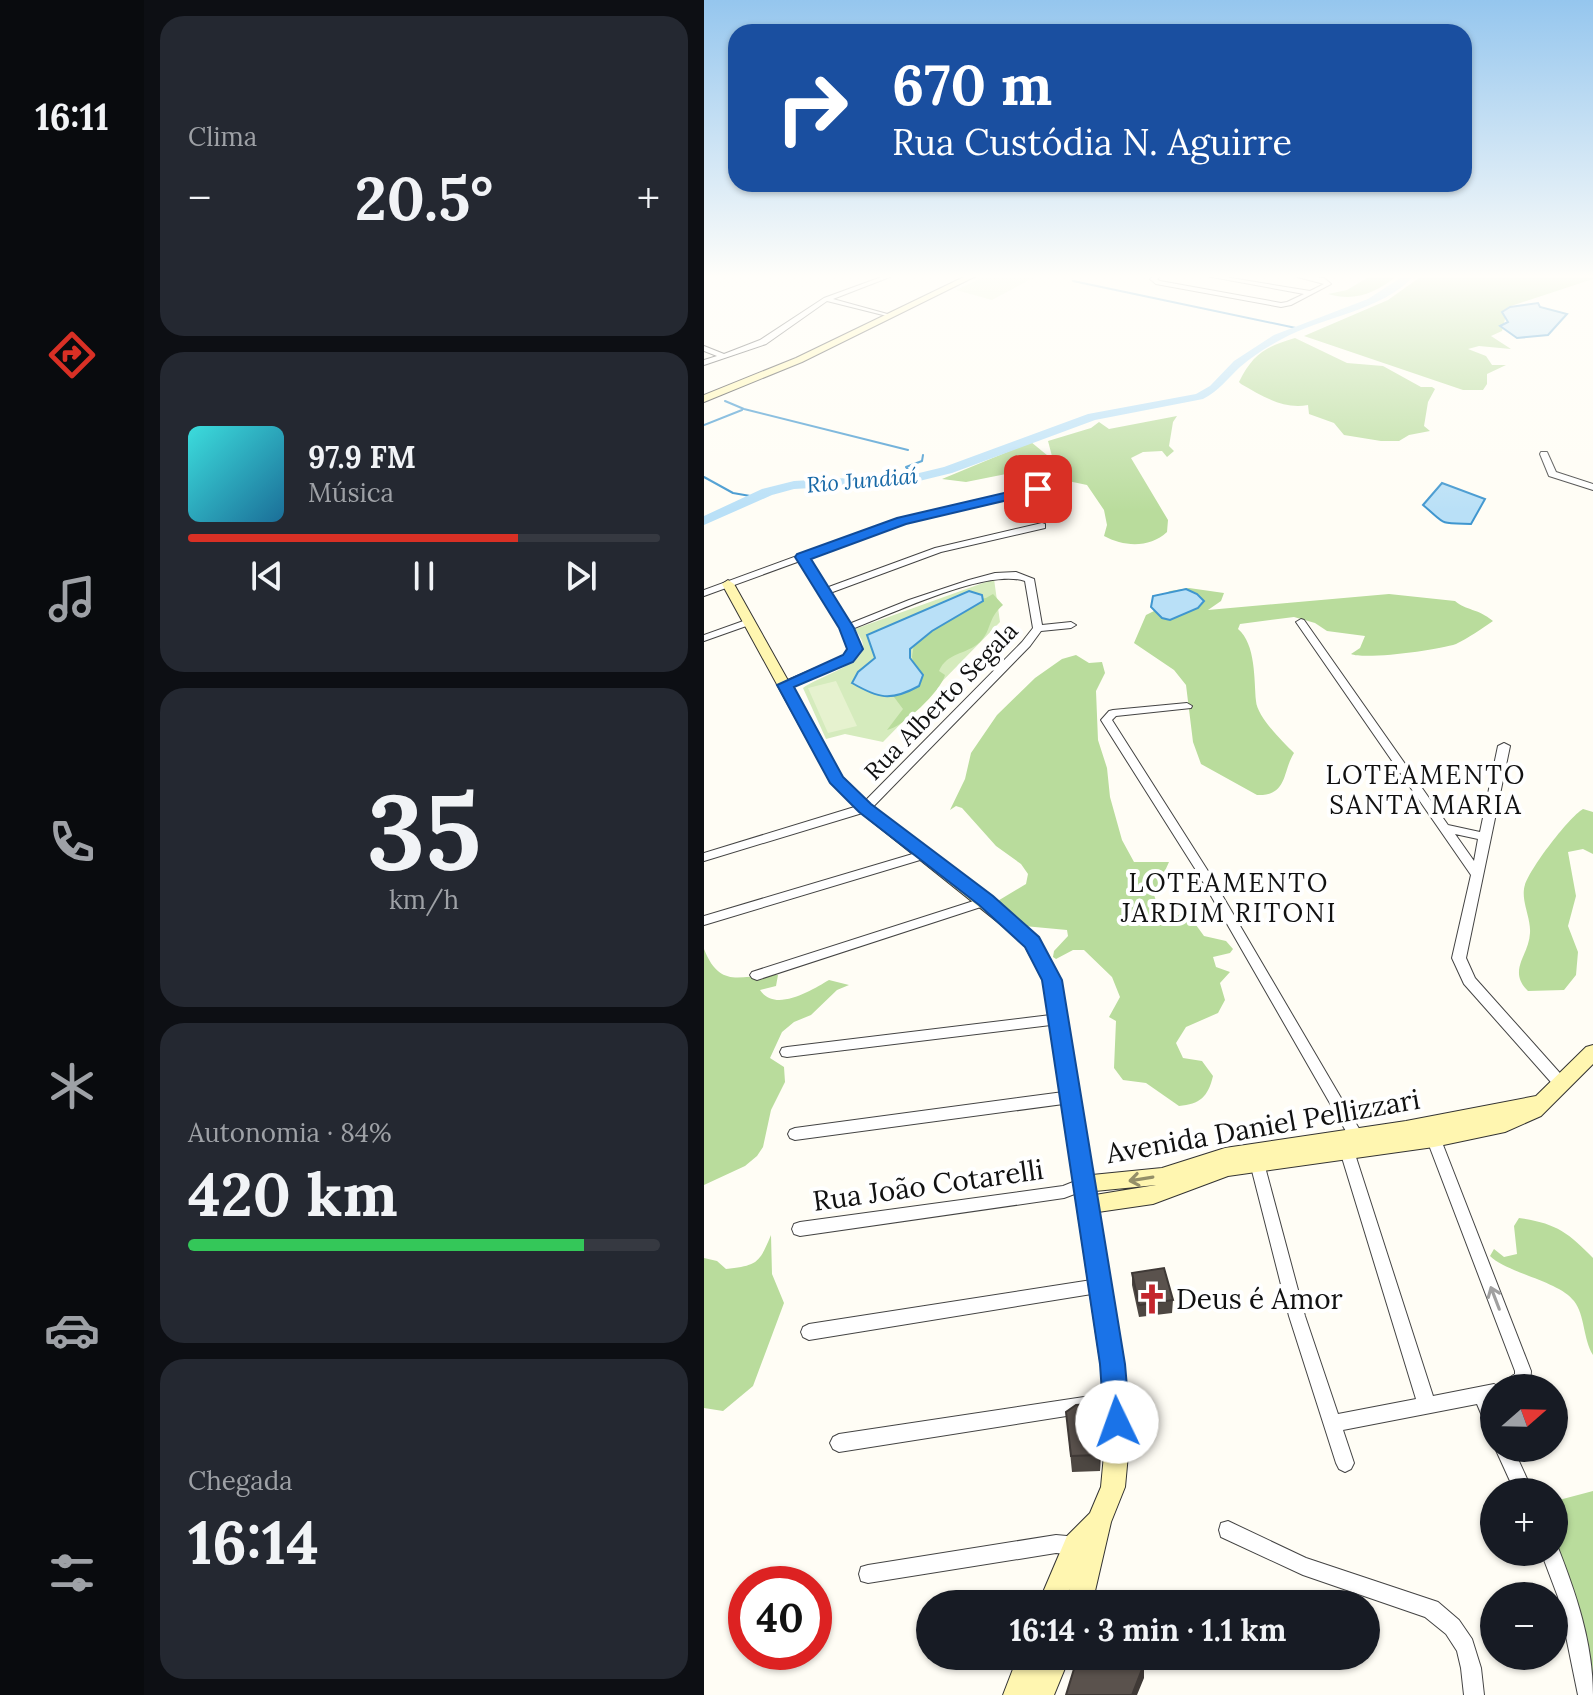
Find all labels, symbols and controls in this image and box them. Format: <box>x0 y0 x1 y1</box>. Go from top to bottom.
text: 670 m <box>892 49 1052 120</box>
icon: right <box>760 56 864 160</box>
text: 16:11 <box>35 94 109 140</box>
text: Rua Custódia N. Aguirre <box>892 119 1292 165</box>
text: Clima <box>188 120 257 153</box>
text: 20.5° <box>355 160 493 236</box>
text: − <box>188 170 211 226</box>
text: + <box>637 170 660 226</box>
icon: directions <box>44 327 100 383</box>
text: 97.9 FM <box>308 438 416 476</box>
pin <box>1004 455 1072 523</box>
water label: Rio Jundiaí <box>805 461 919 499</box>
icon: arrive <box>1016 467 1060 511</box>
text: Música <box>308 476 394 509</box>
icon: previous <box>245 554 289 598</box>
icon: pause <box>402 554 446 598</box>
icon: next <box>559 554 603 598</box>
icon: music <box>44 571 100 627</box>
street label: Rua Alberto Segala <box>858 615 1024 787</box>
district label: LOTEAMENTO SANTA MARIA <box>1325 758 1527 821</box>
text: 35 <box>367 764 481 897</box>
icon: phone <box>44 814 100 870</box>
district label: LOTEAMENTO JARDIM RITONI <box>1120 866 1337 929</box>
text: km/h <box>389 883 459 916</box>
icon: climate <box>44 1058 100 1114</box>
street label: Avenida Daniel Pellizzari <box>1102 1081 1423 1171</box>
text: Autonomia · 84% <box>188 1116 392 1149</box>
street label: Rua João Cotarelli <box>810 1151 1046 1219</box>
text: 420 km <box>188 1156 398 1232</box>
one-way arrow <box>1128 1172 1154 1187</box>
place label: Deus é Amor <box>1176 1281 1343 1317</box>
church icon: Deus é Amor <box>1135 1282 1169 1316</box>
one-way arrow <box>1487 1286 1501 1311</box>
icon: car <box>44 1302 100 1358</box>
north arrow <box>1480 1374 1568 1462</box>
map controls <box>1480 1374 1568 1670</box>
position arrow <box>1075 1380 1159 1464</box>
text: Chegada <box>188 1464 293 1497</box>
button: + <box>1480 1478 1568 1566</box>
text: 16:14 <box>188 1504 319 1580</box>
icon: filters <box>44 1545 100 1601</box>
speed limit sign: 40 <box>728 1566 832 1670</box>
button: − <box>1480 1582 1568 1670</box>
text: 16:14 · 3 min · 1.1 km <box>1010 1611 1286 1649</box>

